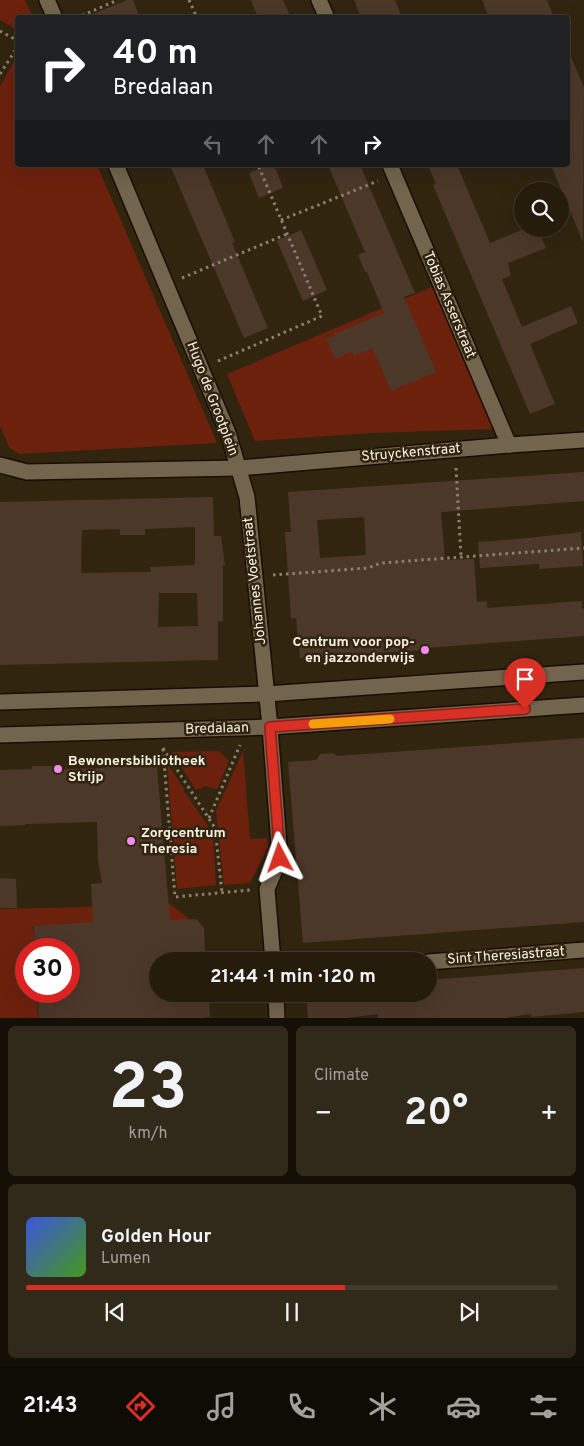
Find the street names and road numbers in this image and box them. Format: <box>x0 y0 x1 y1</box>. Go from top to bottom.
street label: Tobias Asserstraat <box>419 249 479 361</box>
street label: Hugo de Grootplein <box>182 340 242 458</box>
street label: Struyckenstraat <box>361 440 461 466</box>
street label: Johannes Voetstraat <box>240 516 270 646</box>
street label: Bredalaan <box>185 719 249 739</box>
street label: Sint Theresiastraat <box>447 943 565 969</box>

